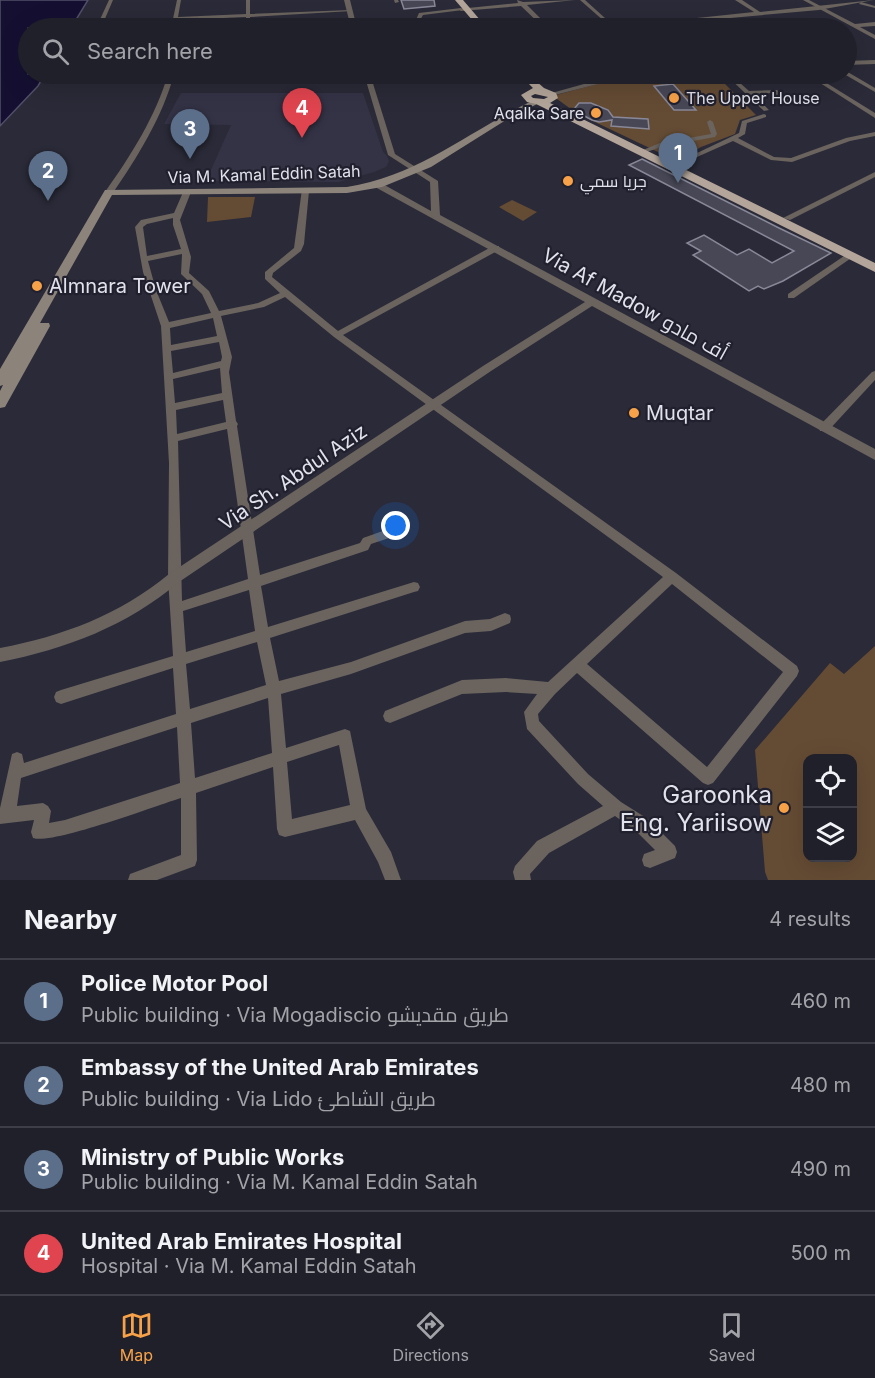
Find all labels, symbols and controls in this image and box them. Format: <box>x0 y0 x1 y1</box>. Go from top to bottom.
search box <box>18 18 857 84</box>
icon: search <box>39 35 72 68</box>
text: Search here <box>87 38 213 64</box>
pin: 4 <box>282 88 322 138</box>
place label: The Upper House <box>686 88 820 108</box>
marker: The Upper House <box>667 91 681 105</box>
place label: Aqalka Sare <box>494 103 584 123</box>
marker: Aqalka Sare <box>589 106 603 120</box>
pin: 3 <box>170 110 210 159</box>
pin: 1 <box>658 134 698 183</box>
pin: 2 <box>28 152 68 201</box>
street label: Via M. Kamal Eddin Satah <box>167 161 361 187</box>
place label: جريا سمي <box>580 171 647 195</box>
marker: جريا سمي <box>561 174 575 188</box>
street label: Via Af Madow أف مادو <box>538 243 732 365</box>
place label: Almnara Tower <box>49 274 191 298</box>
marker: Almnara Tower <box>30 279 44 293</box>
place label: Muqtar <box>646 401 714 425</box>
marker: Muqtar <box>627 406 641 420</box>
street label: Via Sh. Abdul Aziz <box>215 419 371 535</box>
your location <box>381 511 410 540</box>
map controls <box>803 754 857 862</box>
button: locate <box>803 754 857 808</box>
place label: Garoonka Eng. Yariisow <box>620 780 772 837</box>
marker: Garoonka Eng. Yariisow <box>777 801 791 815</box>
button: layers <box>803 808 857 862</box>
text: Nearby <box>24 904 117 935</box>
text: 4 results <box>769 907 851 931</box>
text: Police Motor Pool <box>81 970 268 996</box>
text: 1 <box>39 989 48 1013</box>
text: 460 m <box>790 989 851 1013</box>
text: Public building · Via Mogadiscio طريق مقديشو <box>81 1003 509 1027</box>
text: Embassy of the United Arab Emirates <box>81 1054 479 1080</box>
text: 2 <box>37 1073 50 1097</box>
text: 480 m <box>790 1073 851 1097</box>
text: Public building · Via Lido طريق الشاطئ <box>81 1087 436 1111</box>
text: Ministry of Public Works <box>81 1144 344 1170</box>
text: 3 <box>37 1157 50 1181</box>
text: 490 m <box>790 1157 851 1181</box>
text: Public building · Via M. Kamal Eddin Satah <box>81 1170 478 1194</box>
text: United Arab Emirates Hospital <box>81 1228 402 1254</box>
text: 4 <box>37 1241 50 1265</box>
text: 500 m <box>790 1241 851 1265</box>
text: Hospital · Via M. Kamal Eddin Satah <box>81 1254 417 1278</box>
tab: Map <box>120 1309 153 1365</box>
tab: Directions <box>393 1309 469 1365</box>
tab: Saved <box>708 1309 755 1365</box>

